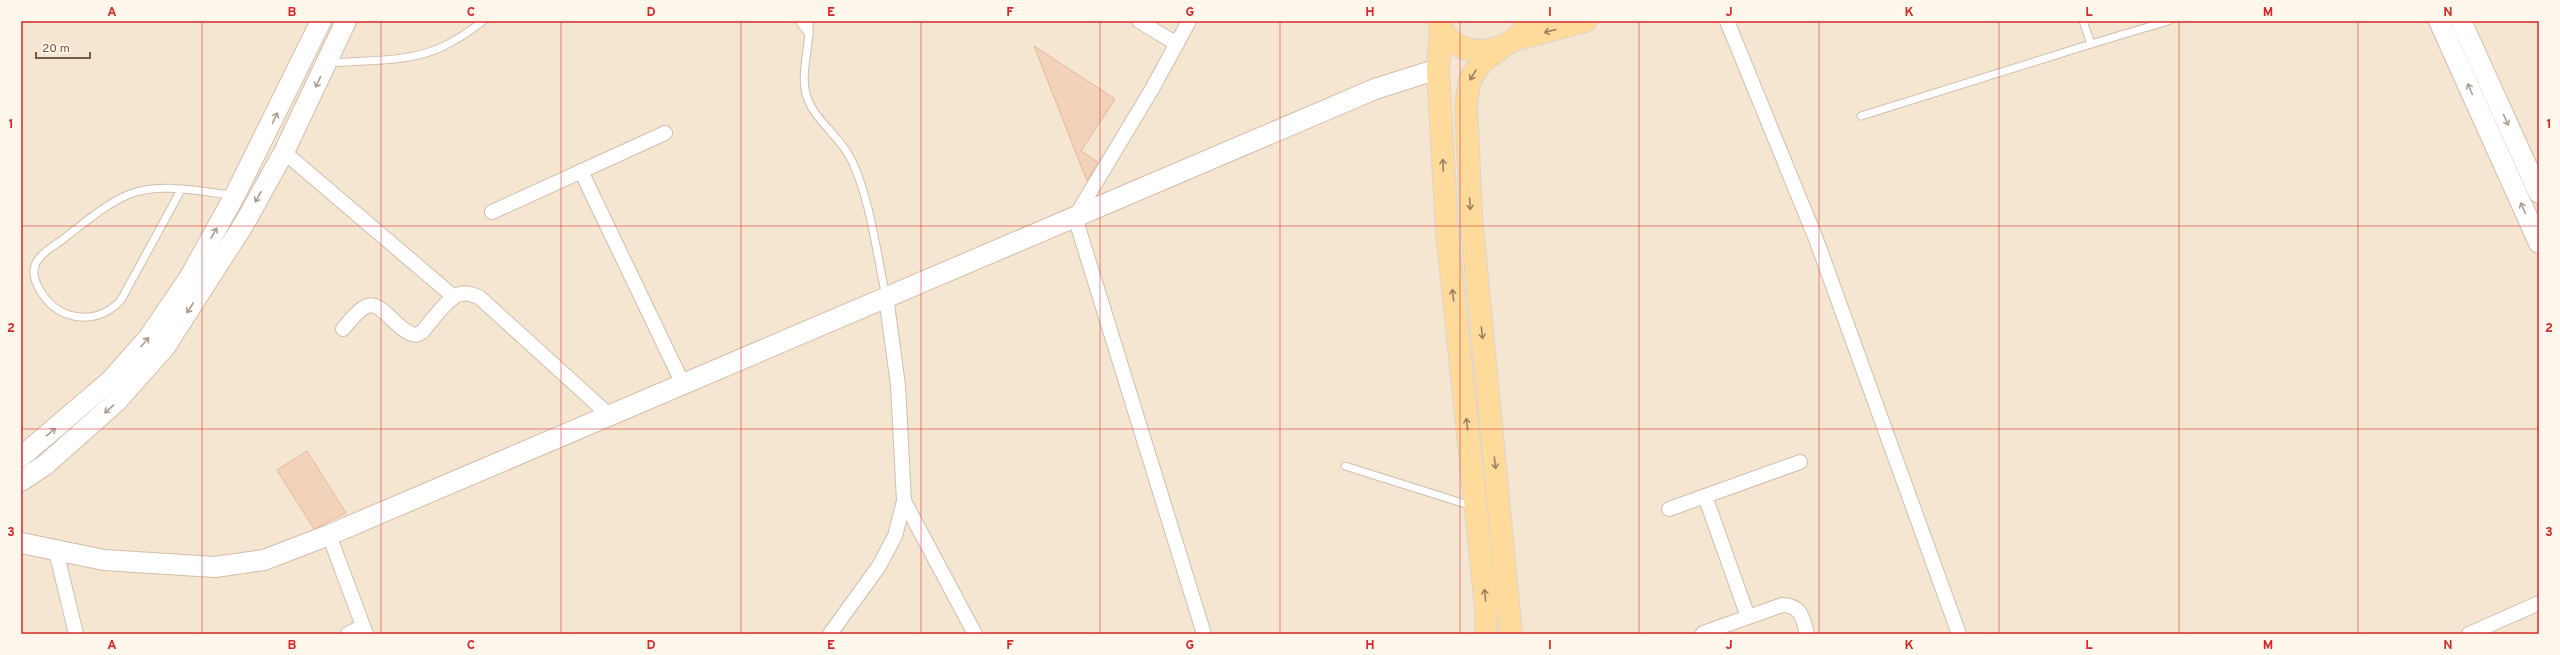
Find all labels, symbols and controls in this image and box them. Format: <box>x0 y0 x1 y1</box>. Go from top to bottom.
text: A <box>107 5 117 21</box>
text: B <box>288 5 297 21</box>
text: C <box>467 5 475 21</box>
text: D <box>646 5 656 21</box>
text: E <box>827 5 835 21</box>
text: F <box>1006 5 1014 21</box>
text: G <box>1186 5 1195 21</box>
text: H <box>1365 5 1375 21</box>
text: I <box>1548 5 1552 21</box>
text: J <box>1725 5 1733 21</box>
text: K <box>1904 5 1914 21</box>
text: L <box>2085 5 2093 21</box>
text: M <box>2263 5 2273 21</box>
text: N <box>2443 5 2453 21</box>
one-way arrow <box>1543 28 1556 35</box>
scale bar <box>36 34 90 60</box>
text: 20 m <box>42 41 70 57</box>
one-way arrow <box>1469 70 1478 81</box>
one-way arrow <box>314 76 321 88</box>
one-way arrow <box>2466 84 2473 96</box>
one-way arrow <box>272 112 279 124</box>
one-way arrow <box>2503 114 2510 126</box>
text: 1 <box>8 117 14 133</box>
text: 1 <box>2546 117 2552 133</box>
one-way arrow <box>1440 159 1447 172</box>
one-way arrow <box>254 191 262 203</box>
one-way arrow <box>1467 197 1474 210</box>
one-way arrow <box>2519 202 2526 214</box>
one-way arrow <box>211 227 219 239</box>
one-way arrow <box>1450 289 1457 302</box>
one-way arrow <box>186 302 194 313</box>
text: 2 <box>7 321 15 337</box>
text: 2 <box>2545 321 2553 337</box>
one-way arrow <box>1479 326 1486 339</box>
one-way arrow <box>140 337 149 348</box>
one-way arrow <box>104 404 114 413</box>
one-way arrow <box>1463 418 1471 431</box>
one-way arrow <box>46 428 57 437</box>
one-way arrow <box>1492 456 1499 469</box>
text: 3 <box>7 525 15 541</box>
text: 3 <box>2545 525 2553 541</box>
one-way arrow <box>1481 589 1488 602</box>
text: A <box>107 638 117 654</box>
text: B <box>288 638 297 654</box>
text: C <box>467 638 475 654</box>
text: D <box>646 638 656 654</box>
text: E <box>827 638 835 654</box>
text: F <box>1006 638 1014 654</box>
text: G <box>1186 638 1195 654</box>
text: H <box>1365 638 1375 654</box>
text: I <box>1548 638 1552 654</box>
text: J <box>1725 638 1733 654</box>
text: K <box>1904 638 1914 654</box>
text: L <box>2085 638 2093 654</box>
text: M <box>2263 638 2273 654</box>
text: N <box>2443 638 2453 654</box>

